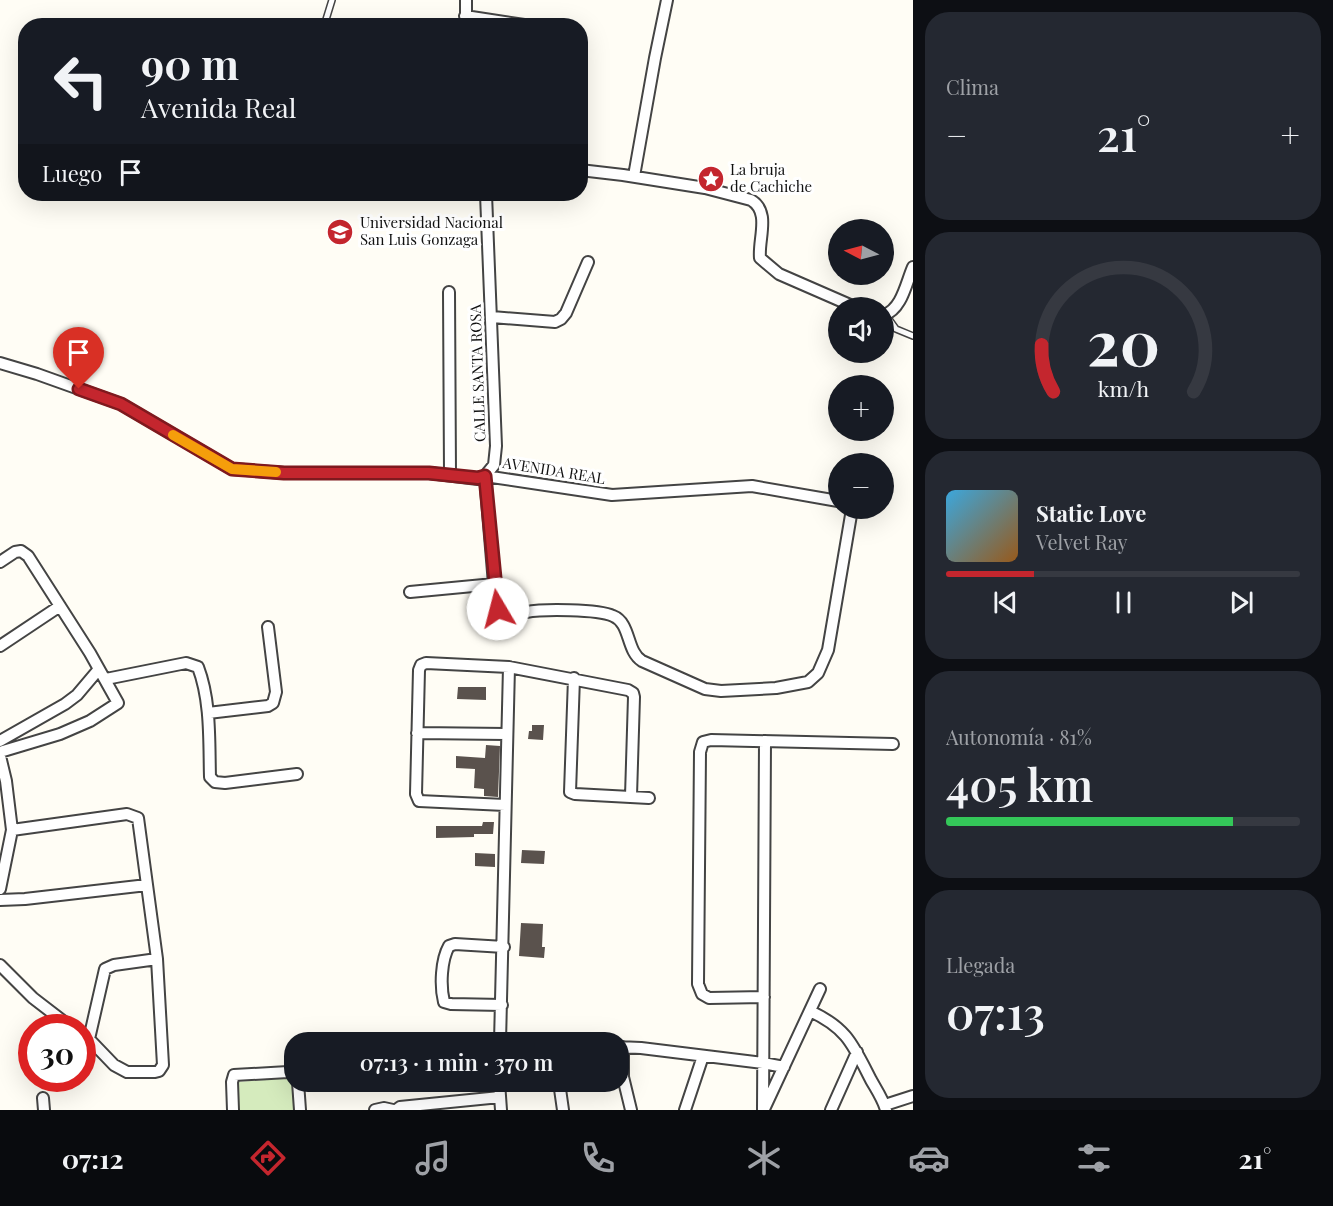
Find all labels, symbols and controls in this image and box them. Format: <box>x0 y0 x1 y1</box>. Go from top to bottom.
text: 90 m <box>141 35 239 91</box>
icon: left <box>42 42 120 120</box>
text: Clima <box>946 73 999 100</box>
text: Avenida Real <box>141 89 297 125</box>
text: 21° <box>1097 103 1151 163</box>
text: − <box>946 112 967 156</box>
text: + <box>1281 112 1300 156</box>
icon: arrive <box>114 156 147 189</box>
text: Luego <box>42 158 102 188</box>
place label: La bruja de Cachiche <box>730 159 812 196</box>
place icon: La bruja de Cachiche <box>696 164 726 194</box>
place label: Universidad Nacional San Luis Gonzaga <box>360 212 503 249</box>
school or university icon: Universidad Nacional San Luis Gonzaga <box>325 217 355 247</box>
north arrow <box>828 219 894 285</box>
map controls <box>828 219 894 519</box>
button: sound <box>828 297 894 363</box>
text: 20 <box>1087 299 1159 383</box>
street label: CALLE SANTA ROSA <box>465 303 489 442</box>
pin <box>53 327 104 389</box>
icon: arrive <box>62 336 95 369</box>
button: + <box>828 375 894 441</box>
text: km/h <box>1097 375 1149 403</box>
street label: AVENIDA REAL <box>500 452 607 488</box>
button: − <box>828 453 894 519</box>
text: Static Love <box>1036 498 1146 528</box>
text: Velvet Ray <box>1036 528 1128 555</box>
position arrow <box>466 577 530 641</box>
icon: previous <box>989 586 1022 619</box>
icon: pause <box>1107 586 1140 619</box>
icon: next <box>1225 586 1258 619</box>
text: Autonomía · 81% <box>946 723 1092 750</box>
text: 405 km <box>946 753 1093 813</box>
text: Llegada <box>946 951 1015 978</box>
text: 07:13 <box>946 981 1045 1041</box>
speed limit sign: 30 <box>18 1014 96 1092</box>
text: 07:13 · 1 min · 370 m <box>360 1047 553 1077</box>
icon: directions <box>247 1137 289 1179</box>
icon: music <box>412 1137 454 1179</box>
icon: phone <box>577 1137 619 1179</box>
icon: climate <box>743 1137 785 1179</box>
icon: car <box>908 1137 950 1179</box>
icon: filters <box>1073 1137 1115 1179</box>
text: 07:12 <box>62 1140 124 1176</box>
text: 21° <box>1239 1140 1271 1176</box>

